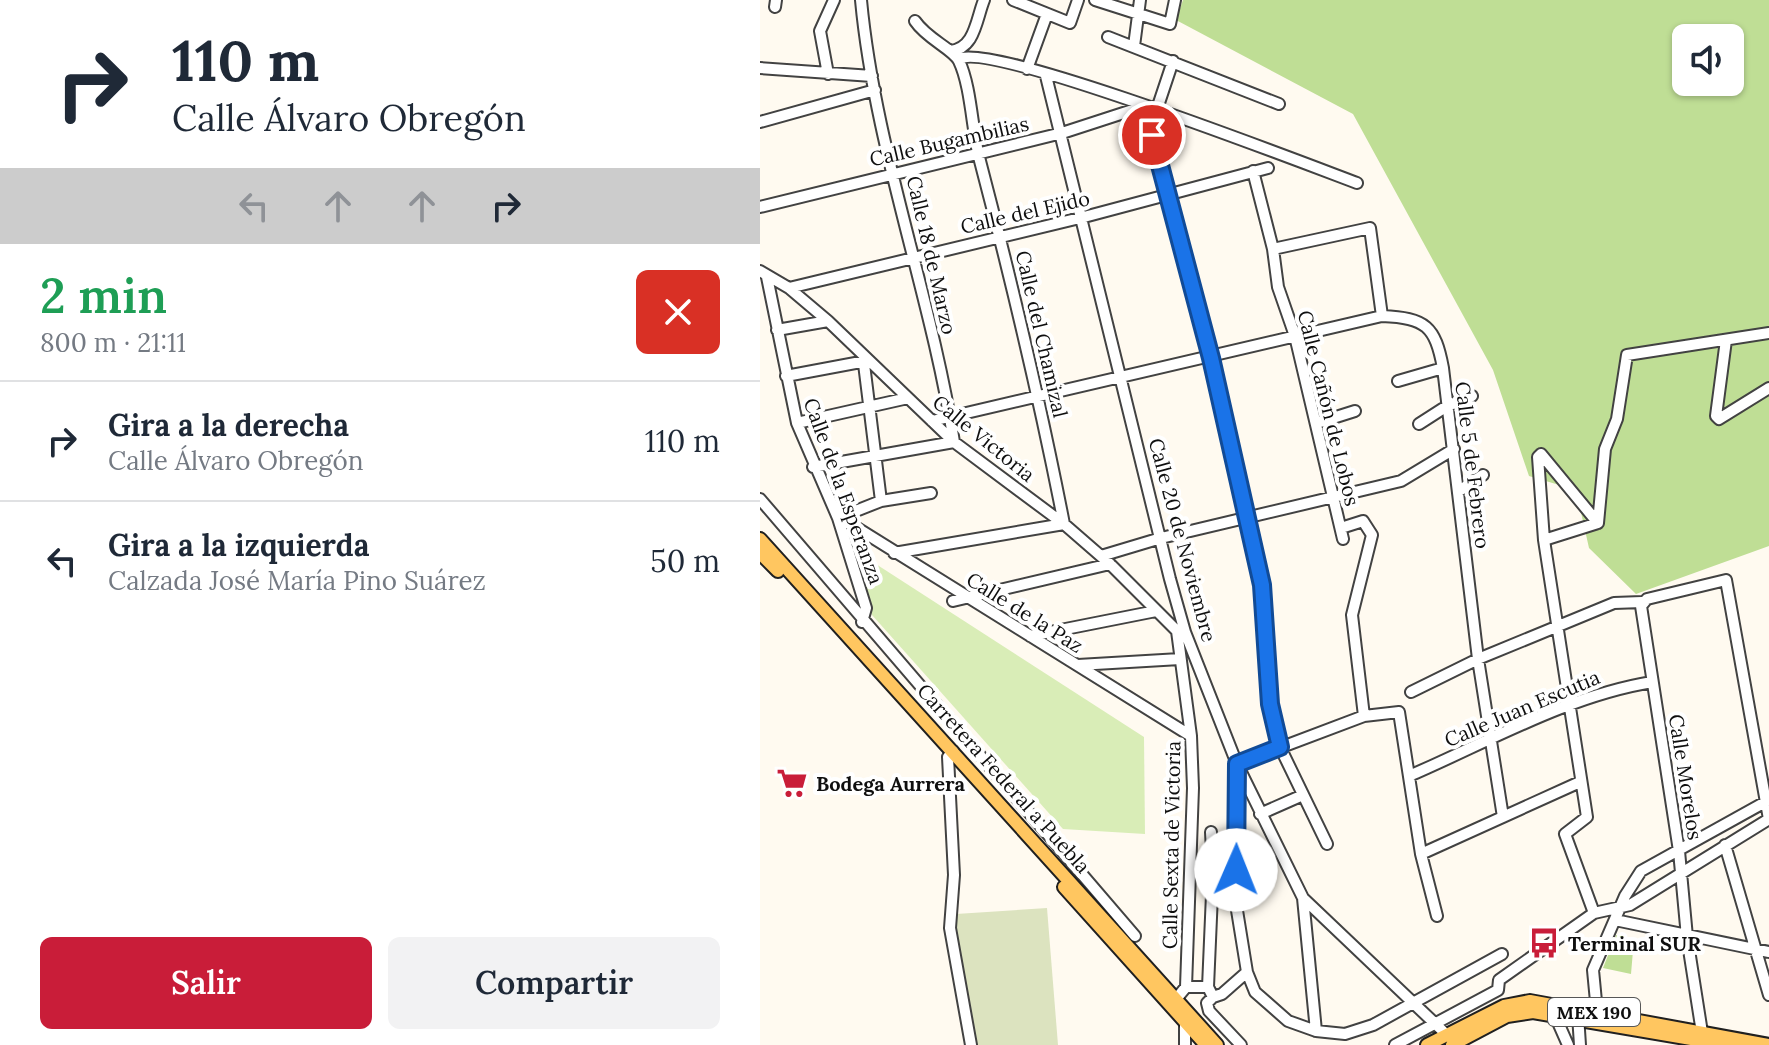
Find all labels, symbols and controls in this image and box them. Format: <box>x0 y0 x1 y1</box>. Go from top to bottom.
map controls <box>1672 24 1744 96</box>
button: sound <box>1672 24 1744 96</box>
text: 110 m <box>172 25 319 96</box>
icon: right <box>40 32 144 136</box>
text: Calle Álvaro Obregón <box>172 95 526 141</box>
pin <box>1118 101 1186 169</box>
street label: Calle Bugambilias <box>867 111 1031 171</box>
icon: arrive <box>1130 113 1174 157</box>
street label: Calle 18 de Marzo <box>902 173 962 337</box>
icon: left <box>232 184 276 228</box>
icon: ahead <box>316 184 360 228</box>
icon: ahead <box>400 184 444 228</box>
icon: right <box>484 184 528 228</box>
street label: Calle del Ejido <box>958 185 1092 239</box>
street label: Calle del Chamizal <box>1011 248 1073 420</box>
text: 2 min <box>40 265 167 326</box>
button: close <box>636 270 720 354</box>
street label: Calle Cañón de Lobos <box>1293 308 1365 508</box>
text: 800 m · 21:11 <box>40 326 186 359</box>
street label: Calle 5 de Febrero <box>1450 380 1496 550</box>
street label: Calle Victoria <box>928 389 1040 487</box>
street label: Calle de la Esperanza <box>799 394 889 588</box>
text: Gira a la derecha <box>108 406 349 444</box>
icon: right <box>40 419 84 463</box>
text: 110 m <box>645 422 720 460</box>
street label: Calle 20 de Noviembre <box>1144 435 1222 645</box>
text: Calle Álvaro Obregón <box>108 444 364 477</box>
text: Gira a la izquierda <box>108 526 369 564</box>
icon: left <box>40 539 84 583</box>
text: 50 m <box>650 542 720 580</box>
text: Calzada José María Pino Suárez <box>108 564 486 597</box>
street label: Calle de la Paz <box>962 566 1088 658</box>
street label: Calle Juan Escutia <box>1441 664 1603 752</box>
street label: Carretera Federal a Puebla <box>912 678 1096 878</box>
street label: Calle Morelos <box>1664 712 1708 842</box>
street label: Calle Sexta de Victoria <box>1157 741 1185 949</box>
supermarket icon: Bodega Aurrera <box>775 766 809 800</box>
place label: Bodega Aurrera <box>816 771 966 796</box>
position arrow <box>1194 828 1278 912</box>
bus stop icon: Terminal SUR <box>1527 926 1561 960</box>
place label: Terminal SUR <box>1568 931 1701 956</box>
button: Salir <box>40 937 372 1029</box>
button: Compartir <box>388 937 720 1029</box>
road number: MEX 190 <box>1548 998 1640 1026</box>

